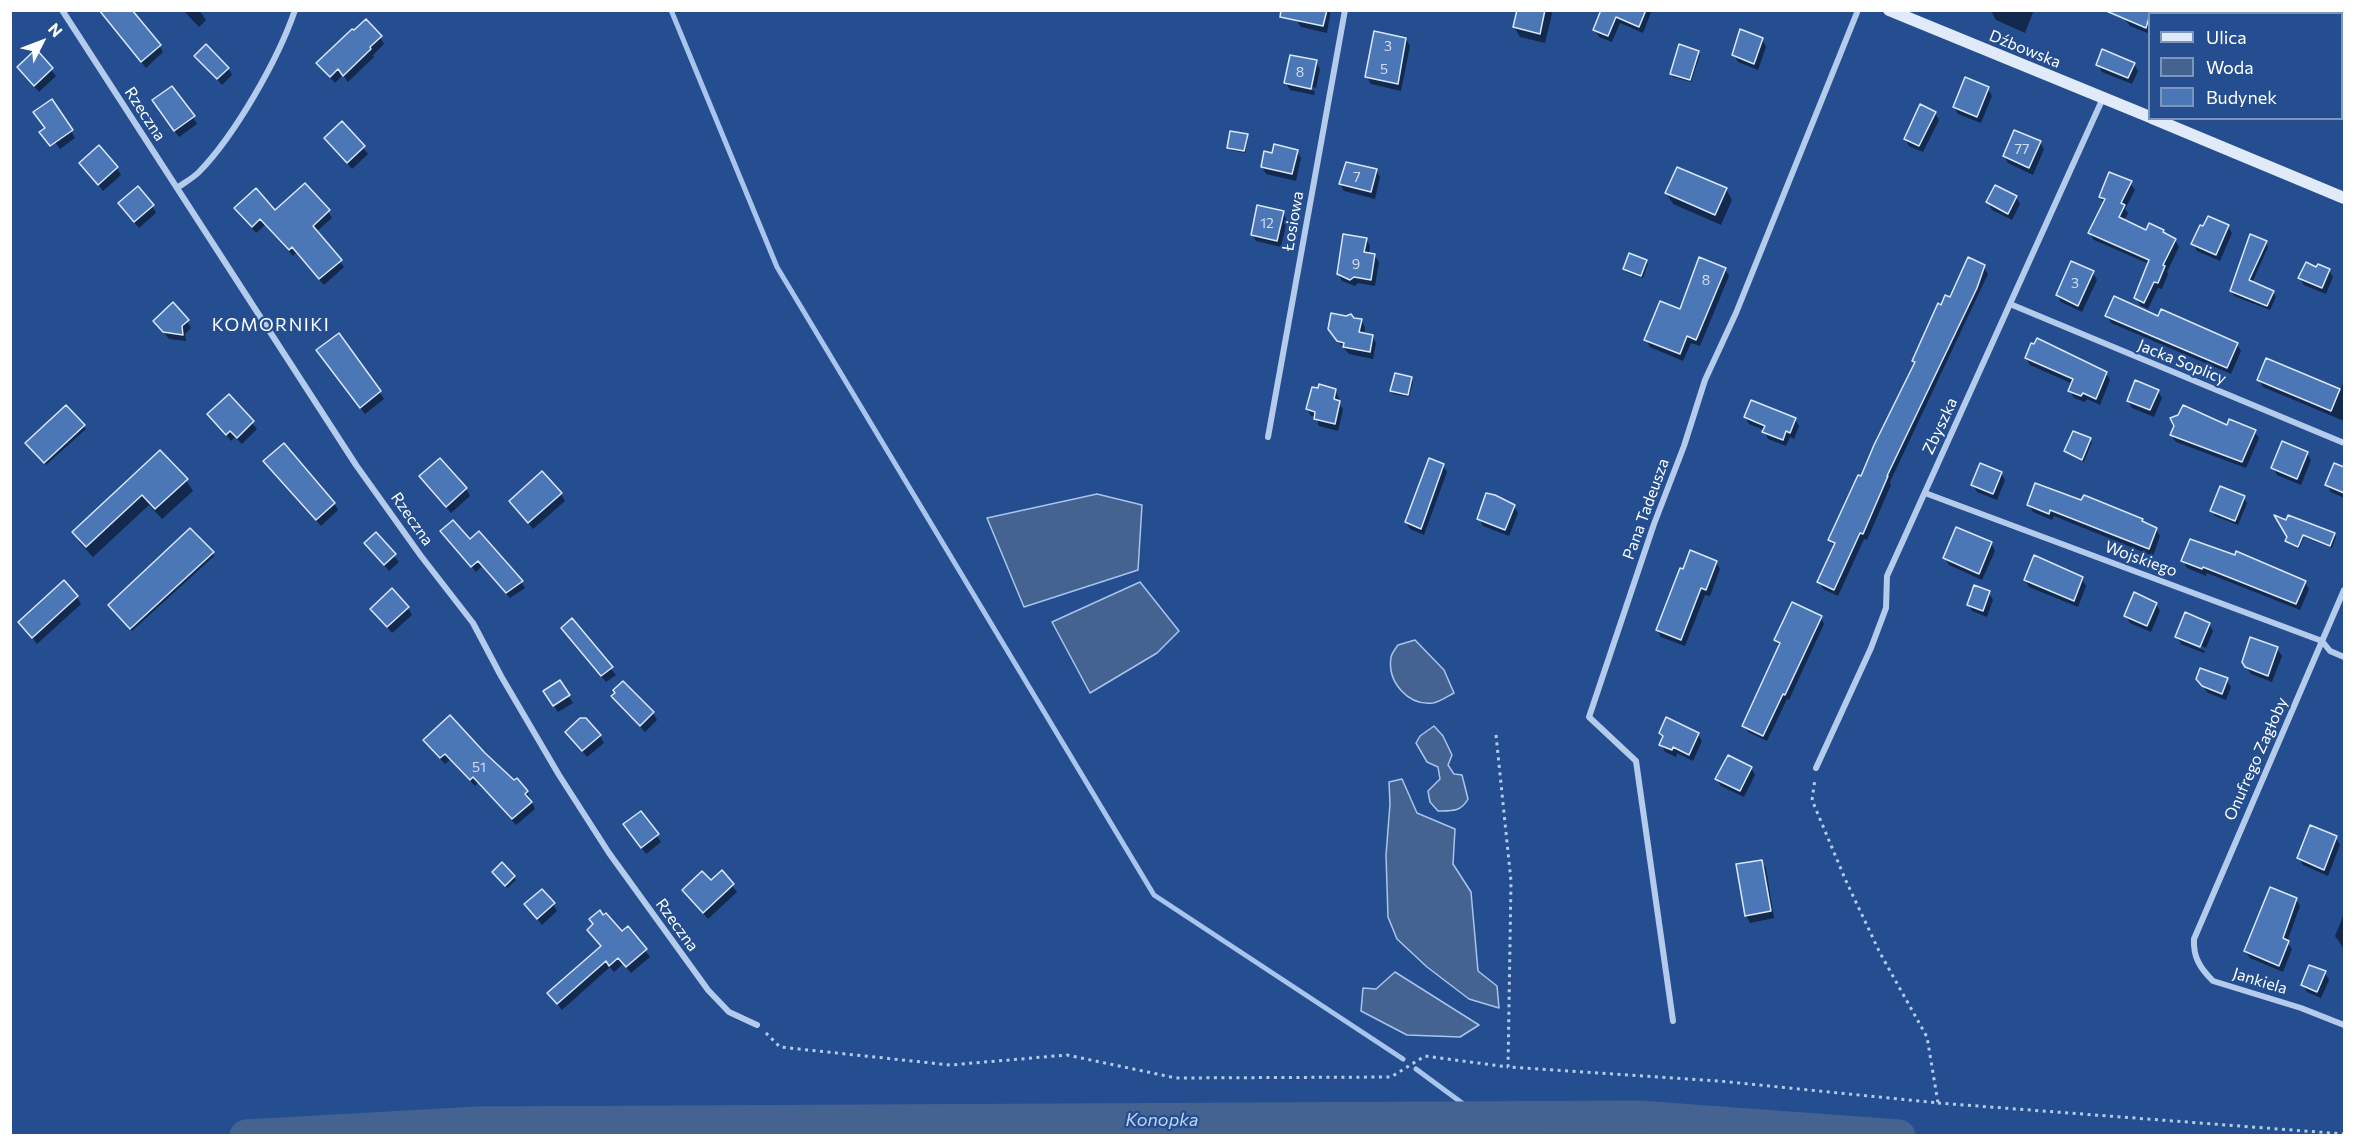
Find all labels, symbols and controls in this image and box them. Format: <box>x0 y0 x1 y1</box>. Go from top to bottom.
north arrow <box>12 12 72 72</box>
legend <box>2148 12 2343 120</box>
text: N <box>45 19 67 40</box>
street label: Dźbowska <box>1986 26 2064 72</box>
text: Ulica <box>2206 26 2247 48</box>
house number: 3 <box>1384 38 1392 54</box>
text: Woda <box>2206 56 2254 78</box>
house number: 5 <box>1380 61 1388 77</box>
house number: 8 <box>1296 64 1304 80</box>
street label: Rzeczna <box>120 83 170 145</box>
text: Budynek <box>2206 86 2277 108</box>
house number: 77 <box>2015 141 2029 157</box>
house number: 7 <box>1353 169 1361 185</box>
street label: Łosiowa <box>1278 190 1308 252</box>
house number: 12 <box>1260 215 1274 231</box>
house number: 9 <box>1352 256 1360 272</box>
house number: 8 <box>1702 272 1710 288</box>
house number: 3 <box>2071 275 2079 291</box>
district label: KOMORNIKI <box>212 314 330 336</box>
street label: Jacka Soplicy <box>2135 336 2229 388</box>
street label: Zbyszka <box>1919 395 1961 457</box>
street label: Pana Tadeusza <box>1619 456 1673 562</box>
street label: Rzeczna <box>387 489 437 549</box>
street label: Wojskiego <box>2102 537 2180 581</box>
street label: Onufrego Zagłoby <box>2220 694 2292 824</box>
house number: 51 <box>472 759 486 775</box>
street label: Rzeczna <box>651 895 703 955</box>
street label: Jankiela <box>2230 964 2290 998</box>
water label: Konopka <box>1126 1109 1198 1131</box>

